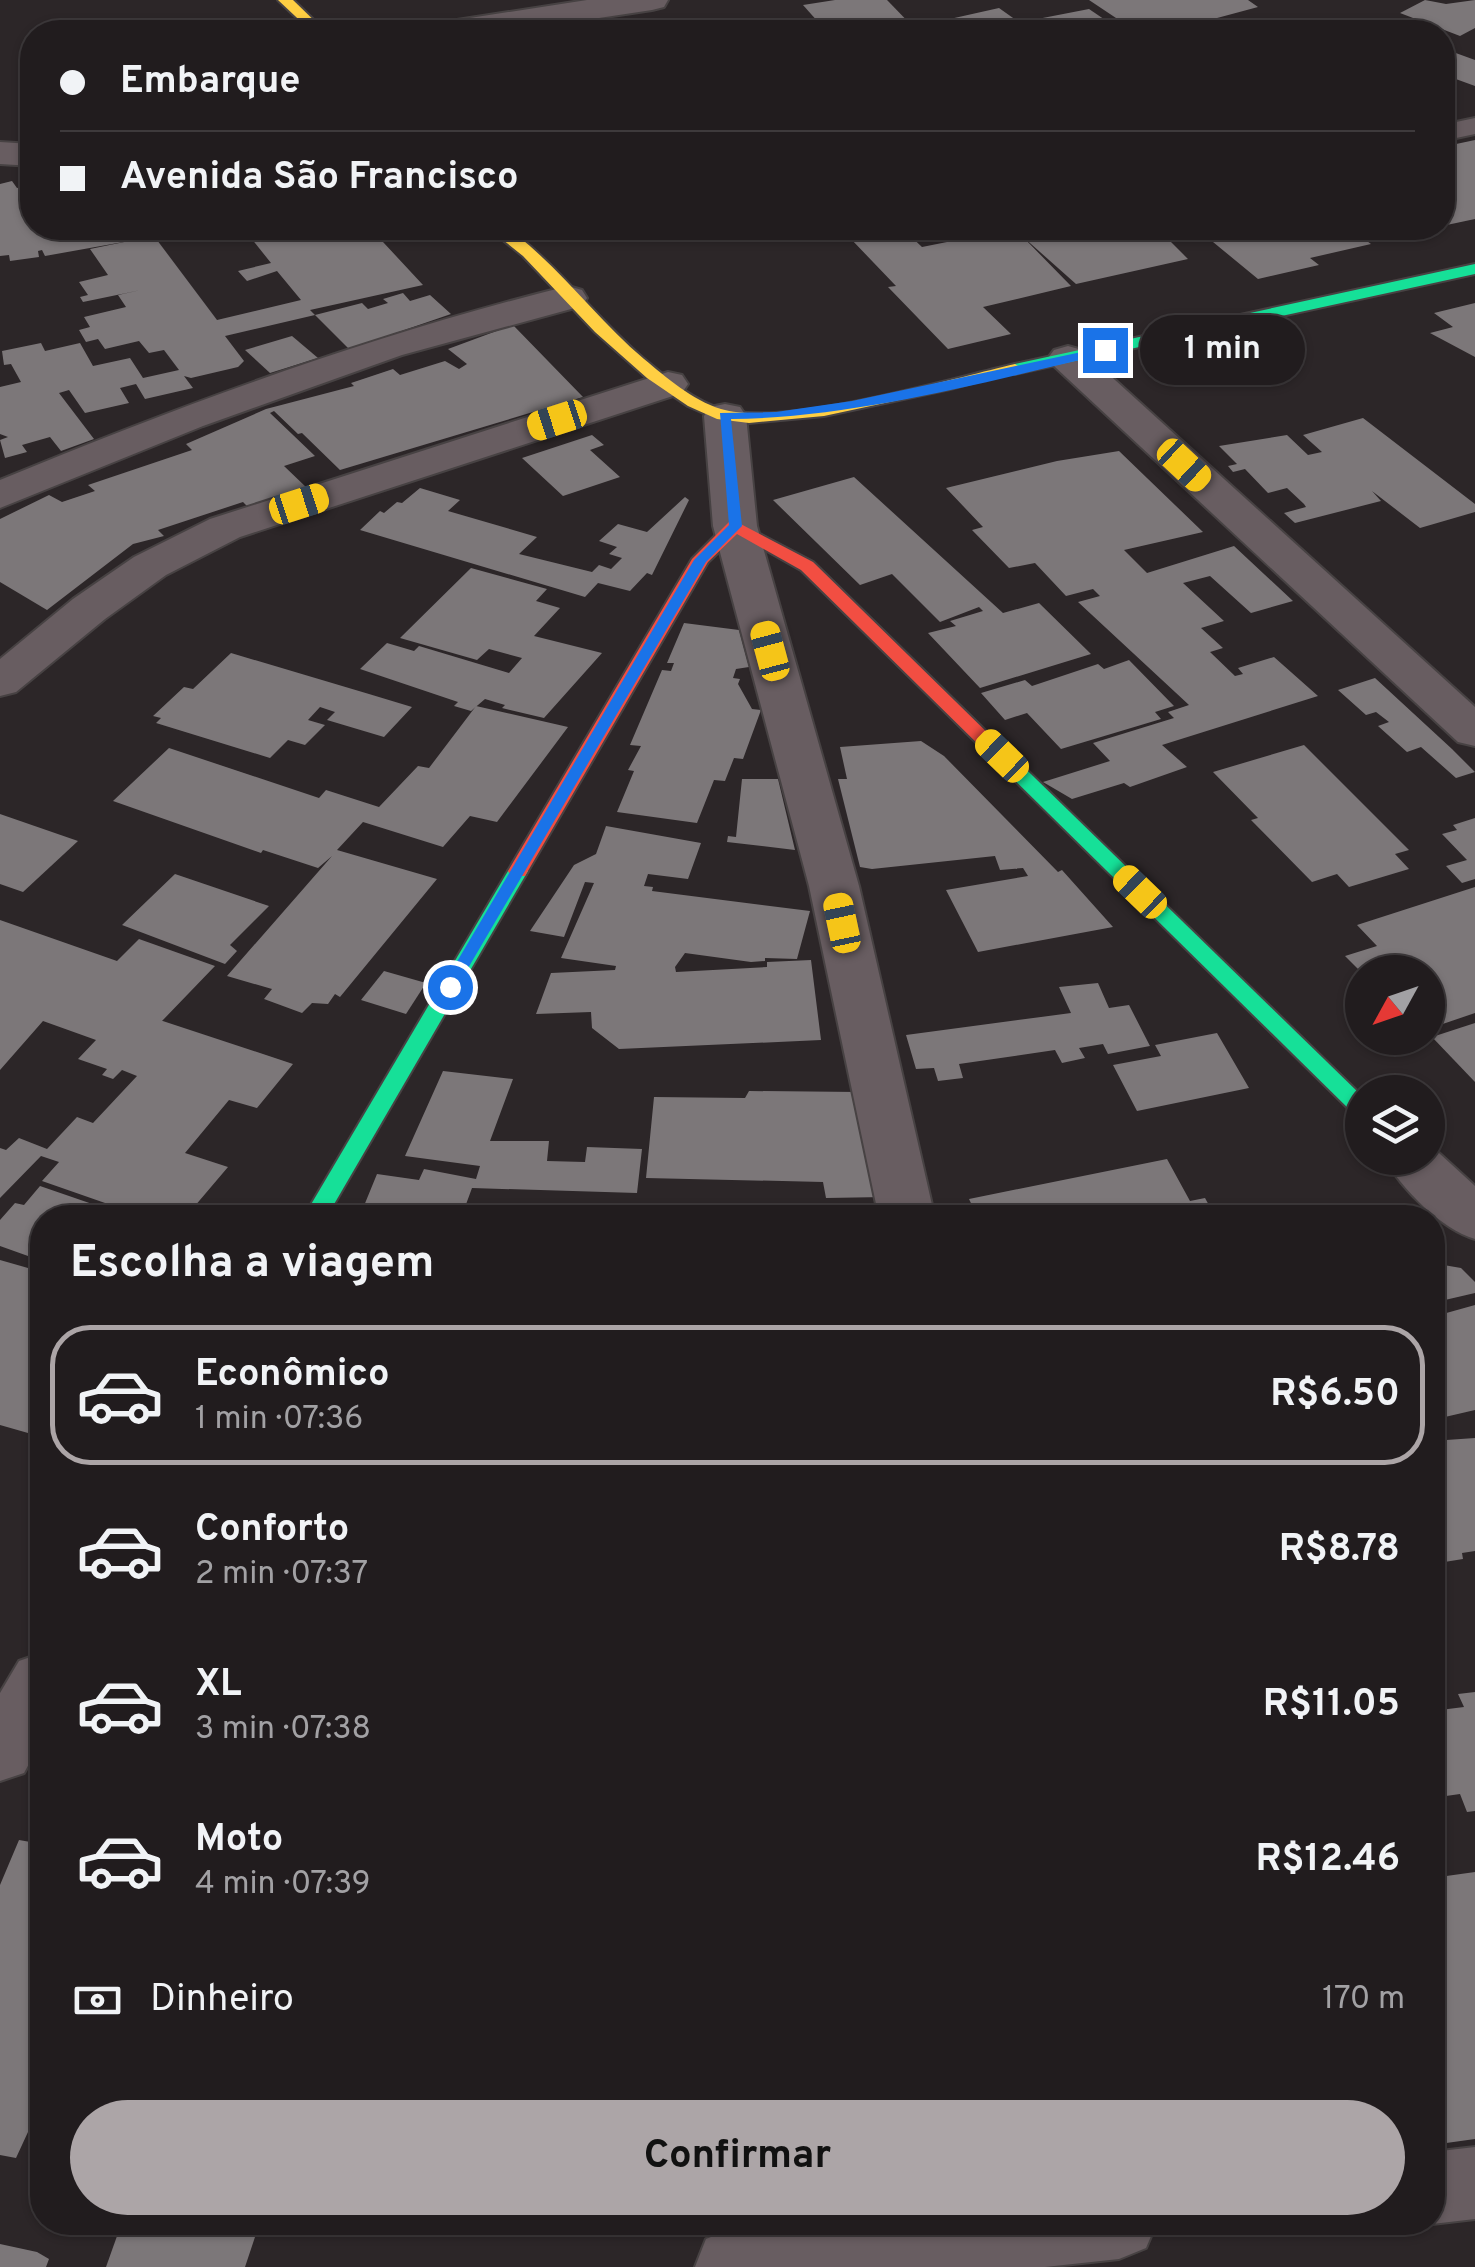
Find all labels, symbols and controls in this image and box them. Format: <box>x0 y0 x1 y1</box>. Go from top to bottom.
text: Embarque <box>120 58 300 107</box>
text: Avenida São Francisco <box>120 154 519 203</box>
callout: 1 min <box>1140 315 1305 385</box>
route end <box>1083 328 1128 373</box>
text: 1 min <box>1184 330 1261 370</box>
car <box>524 396 590 444</box>
car <box>1152 434 1216 496</box>
car <box>266 480 332 528</box>
car <box>748 618 792 684</box>
car <box>970 724 1034 788</box>
car <box>1108 860 1172 924</box>
car <box>821 891 863 955</box>
north arrow <box>1345 955 1445 1055</box>
map controls <box>1345 955 1445 1175</box>
route start <box>428 965 473 1010</box>
button: layers <box>1345 1075 1445 1175</box>
text: Escolha a viagem <box>70 1236 435 1293</box>
icon: car <box>75 1350 165 1440</box>
text: Econômico <box>195 1351 390 1400</box>
text: R$6.50 <box>1270 1371 1400 1420</box>
text: 1 min · 07:36 <box>195 1400 363 1440</box>
icon: car <box>75 1505 165 1595</box>
text: Conforto <box>195 1506 349 1555</box>
text: R$8.78 <box>1279 1526 1400 1575</box>
text: 2 min · 07:37 <box>195 1555 368 1595</box>
icon: car <box>75 1660 165 1750</box>
text: XL <box>195 1661 242 1710</box>
text: R$11.05 <box>1263 1681 1400 1730</box>
text: 3 min · 07:38 <box>195 1710 371 1750</box>
icon: car <box>75 1815 165 1905</box>
text: Moto <box>195 1816 283 1865</box>
text: R$12.46 <box>1255 1836 1400 1885</box>
text: 4 min · 07:39 <box>195 1865 371 1905</box>
icon: cash <box>70 1973 125 2028</box>
text: Dinheiro <box>150 1976 294 2025</box>
text: 170 m <box>1322 1980 1405 2020</box>
button: Confirmar <box>70 2100 1405 2215</box>

